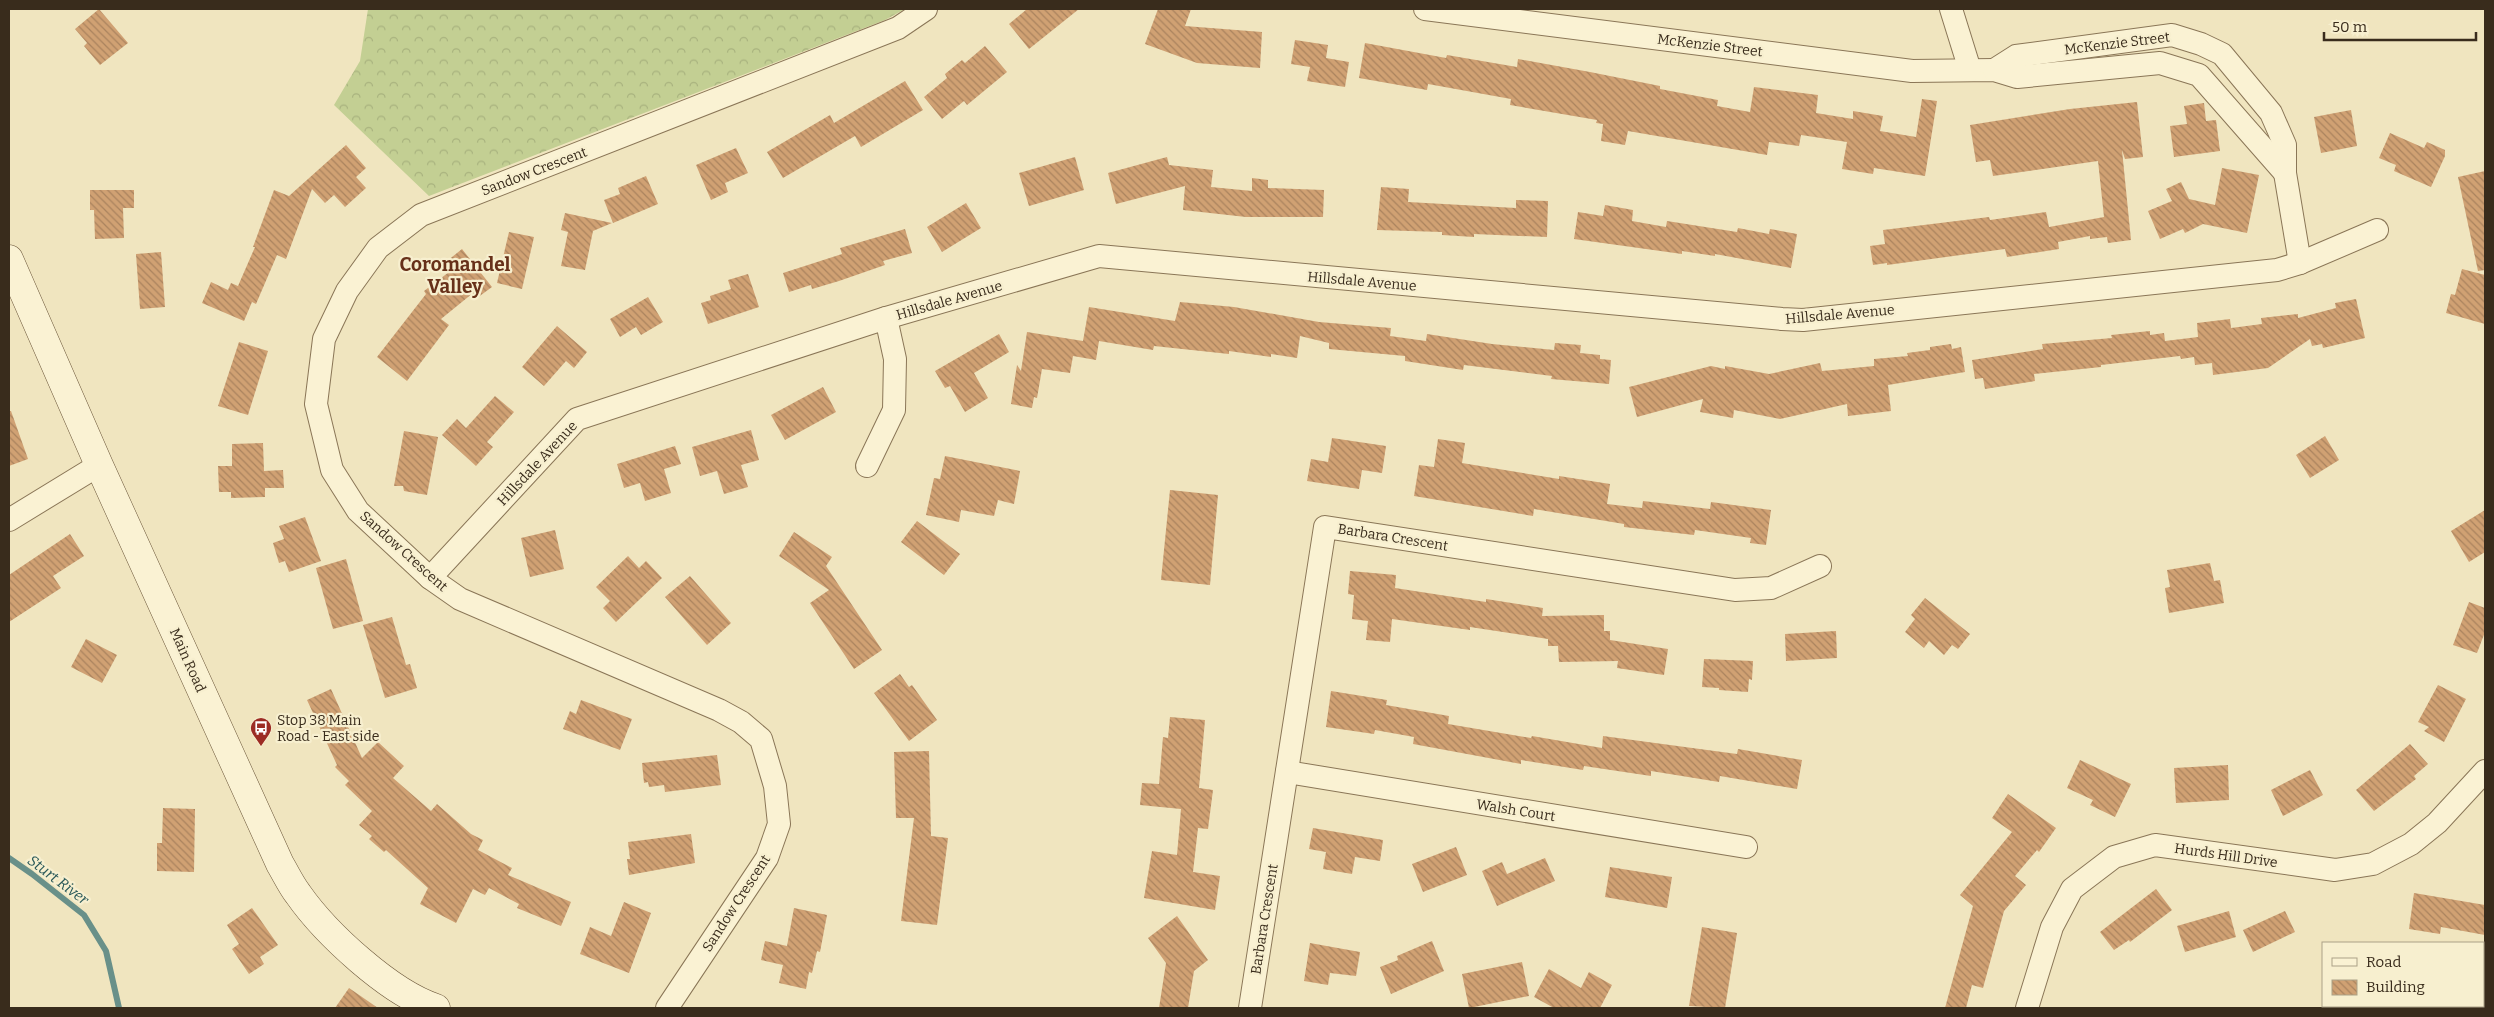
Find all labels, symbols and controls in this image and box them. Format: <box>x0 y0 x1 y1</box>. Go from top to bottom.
scale bar <box>2324 10 2476 42</box>
text: 50 m <box>2332 18 2368 36</box>
street label: McKenzie Street <box>2063 29 2171 58</box>
street label: McKenzie Street <box>1656 31 1764 60</box>
street label: Sandow Crescent <box>479 143 590 199</box>
district label: Coromandel Valley <box>400 253 511 298</box>
street label: Hillsdale Avenue <box>1307 268 1417 295</box>
street label: Hillsdale Avenue <box>894 277 1004 324</box>
street label: Hillsdale Avenue <box>1785 301 1895 328</box>
street label: Hillsdale Avenue <box>494 417 581 509</box>
street label: Sandow Crescent <box>356 508 451 595</box>
street label: Barbara Crescent <box>1336 520 1449 555</box>
street label: Main Road <box>166 625 209 695</box>
place label: Stop 38 Main Road - East side <box>277 712 379 745</box>
bus stop icon: Stop 38 Main Road - East side <box>249 716 273 747</box>
street label: Walsh Court <box>1475 796 1557 825</box>
street label: Hurds Hill Drive <box>2173 840 2279 871</box>
water label: Sturt River <box>24 851 93 909</box>
street label: Sandow Crescent <box>699 852 774 955</box>
street label: Barbara Crescent <box>1247 863 1282 976</box>
legend <box>2322 942 2484 1007</box>
text: Road <box>2366 953 2401 971</box>
text: Building <box>2366 978 2425 996</box>

